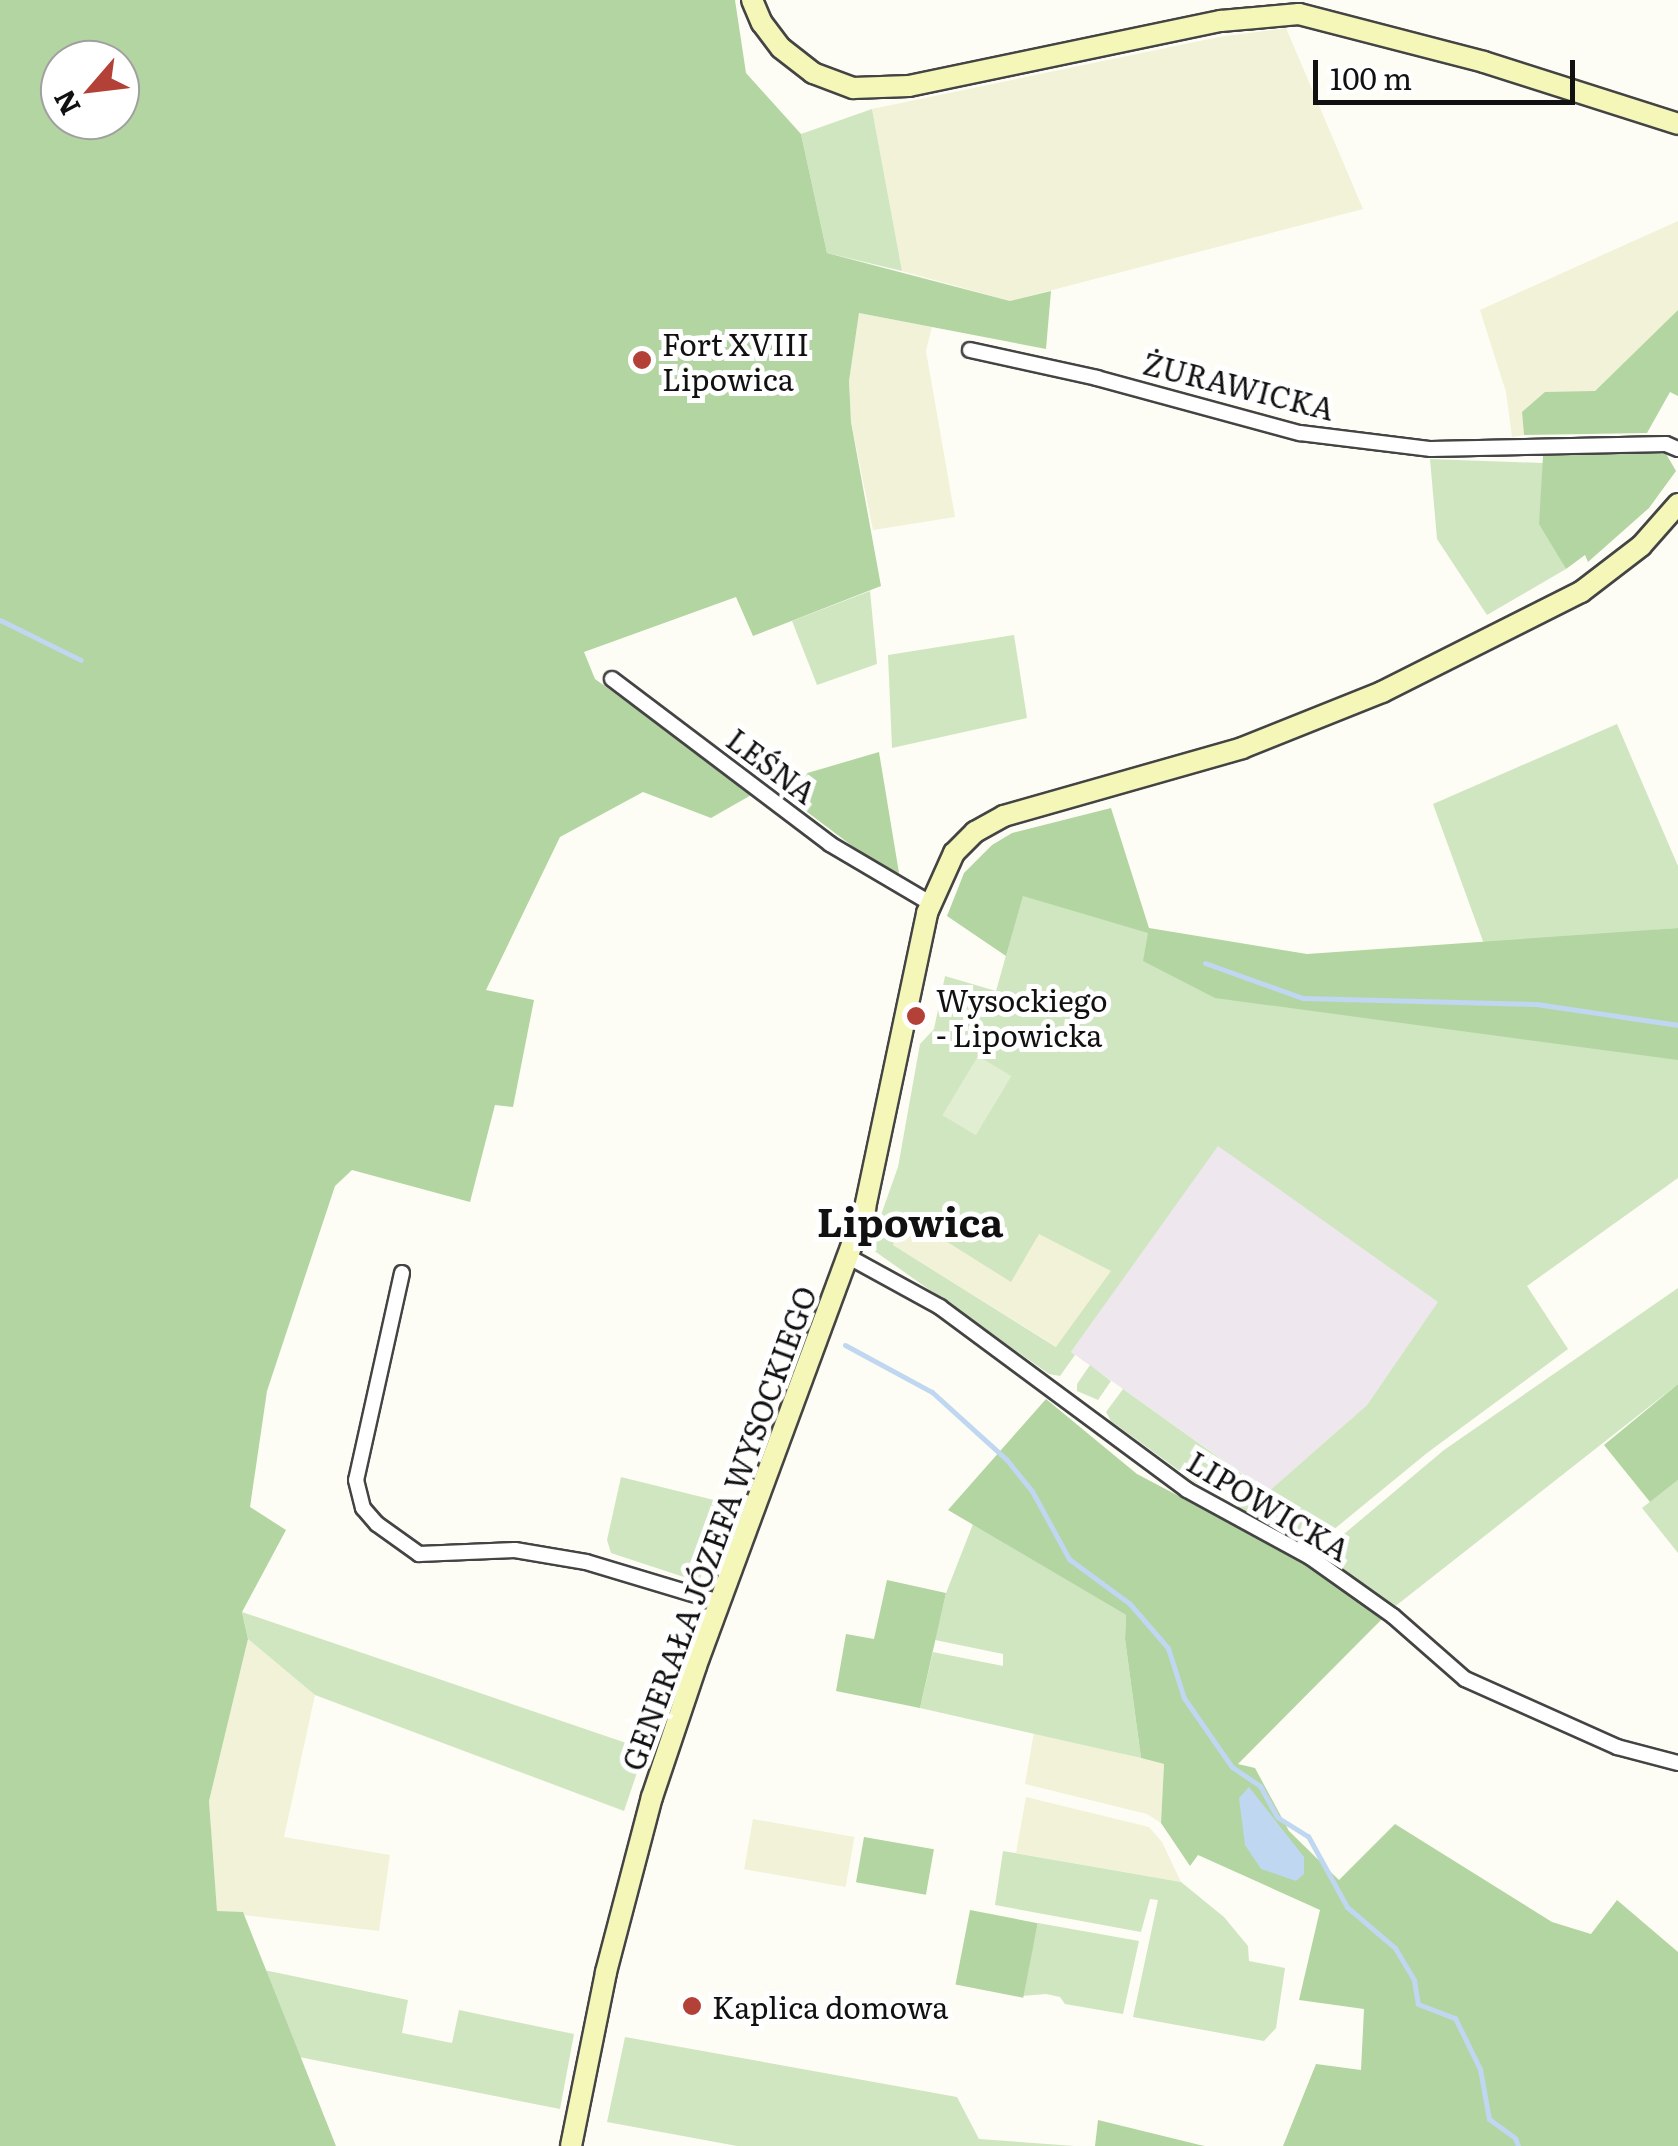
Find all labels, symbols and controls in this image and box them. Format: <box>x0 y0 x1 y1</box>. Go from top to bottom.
north arrow <box>40 40 140 140</box>
scale bar <box>1318 40 1580 102</box>
text: 100 m <box>1330 55 1412 99</box>
text: N <box>41 83 89 123</box>
place label: Fort XVIII Lipowica <box>662 325 809 396</box>
street label: ŻURAWICKA <box>1140 344 1338 426</box>
marker: Fort XVIII Lipowica <box>631 349 653 371</box>
street label: LEŚNA <box>721 720 823 810</box>
place label: Wysockiego - Lipowicka <box>936 981 1108 1052</box>
marker: Wysockiego - Lipowicka <box>905 1005 927 1027</box>
district label: Lipowica <box>817 1196 1003 1244</box>
street label: GENERAŁA JÓZEFA WYSOCKIEGO <box>613 1281 823 1775</box>
street label: LIPOWICKA <box>1182 1443 1356 1567</box>
place label: Kaplica domowa <box>712 1988 948 2024</box>
marker: Kaplica domowa <box>681 1995 703 2017</box>

